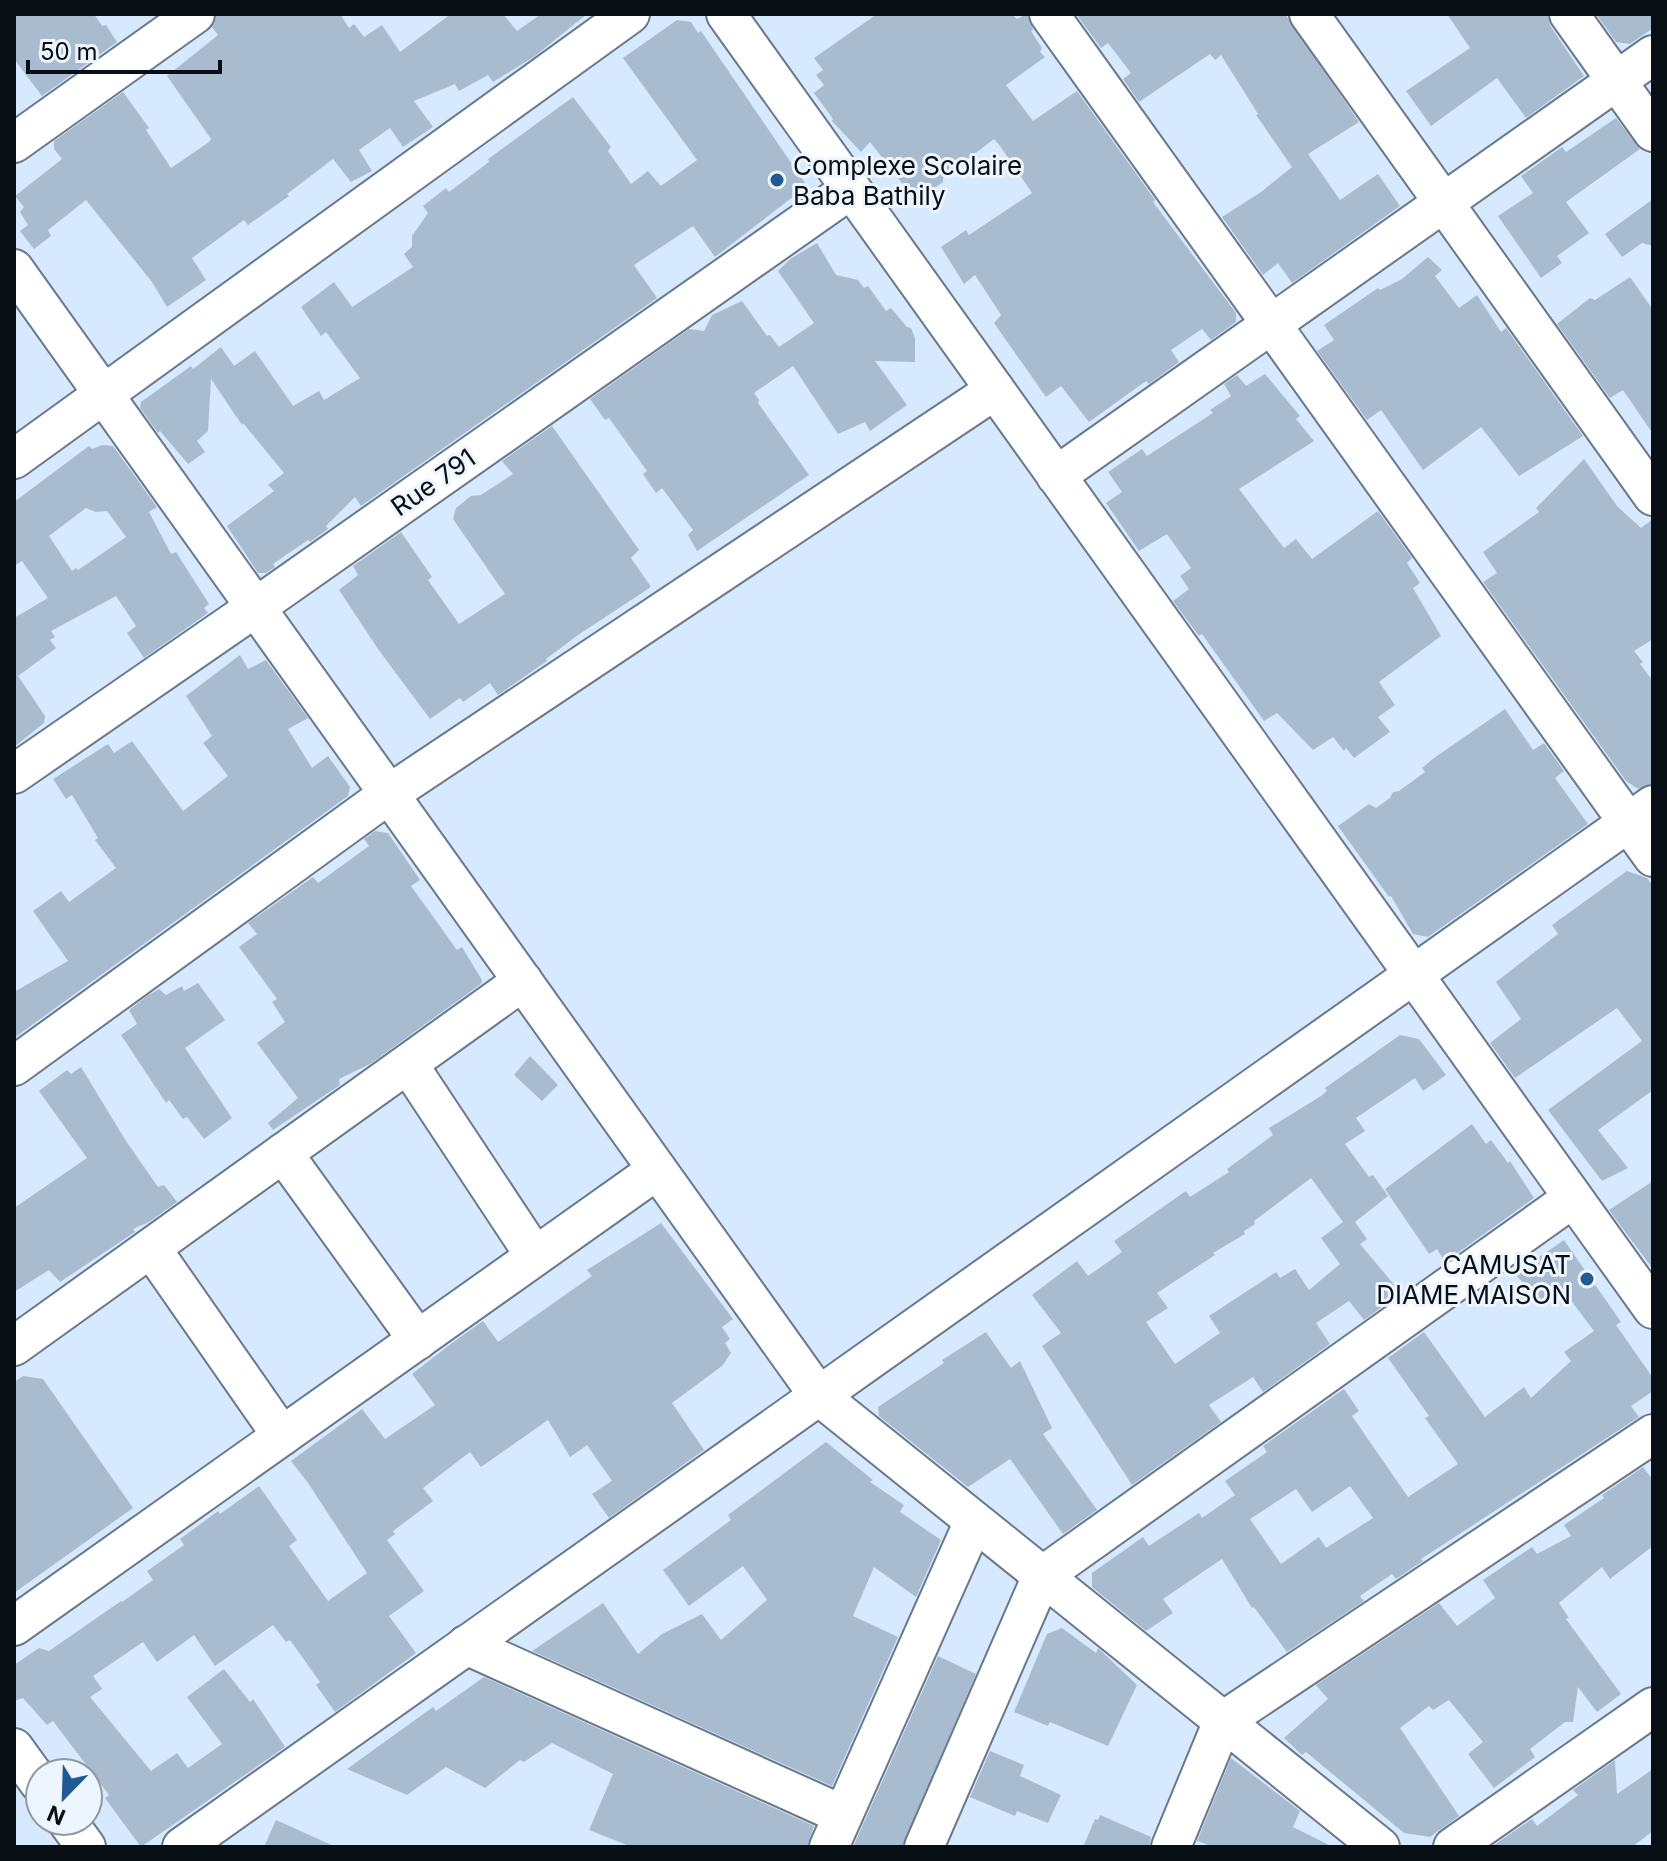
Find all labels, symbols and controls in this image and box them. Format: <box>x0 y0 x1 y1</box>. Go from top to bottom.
scale bar <box>28 24 220 74</box>
text: 50 m <box>40 37 98 66</box>
place label: Complexe Scolaire Baba Bathily <box>793 150 1022 211</box>
marker: Complexe Scolaire Baba Bathily <box>768 171 786 189</box>
street label: Rue 791 <box>385 442 481 522</box>
place label: CAMUSAT DIAME MAISON <box>1376 1249 1571 1310</box>
marker: CAMUSAT DIAME MAISON <box>1578 1270 1596 1288</box>
north arrow <box>24 1757 104 1837</box>
text: N <box>43 1800 69 1831</box>

